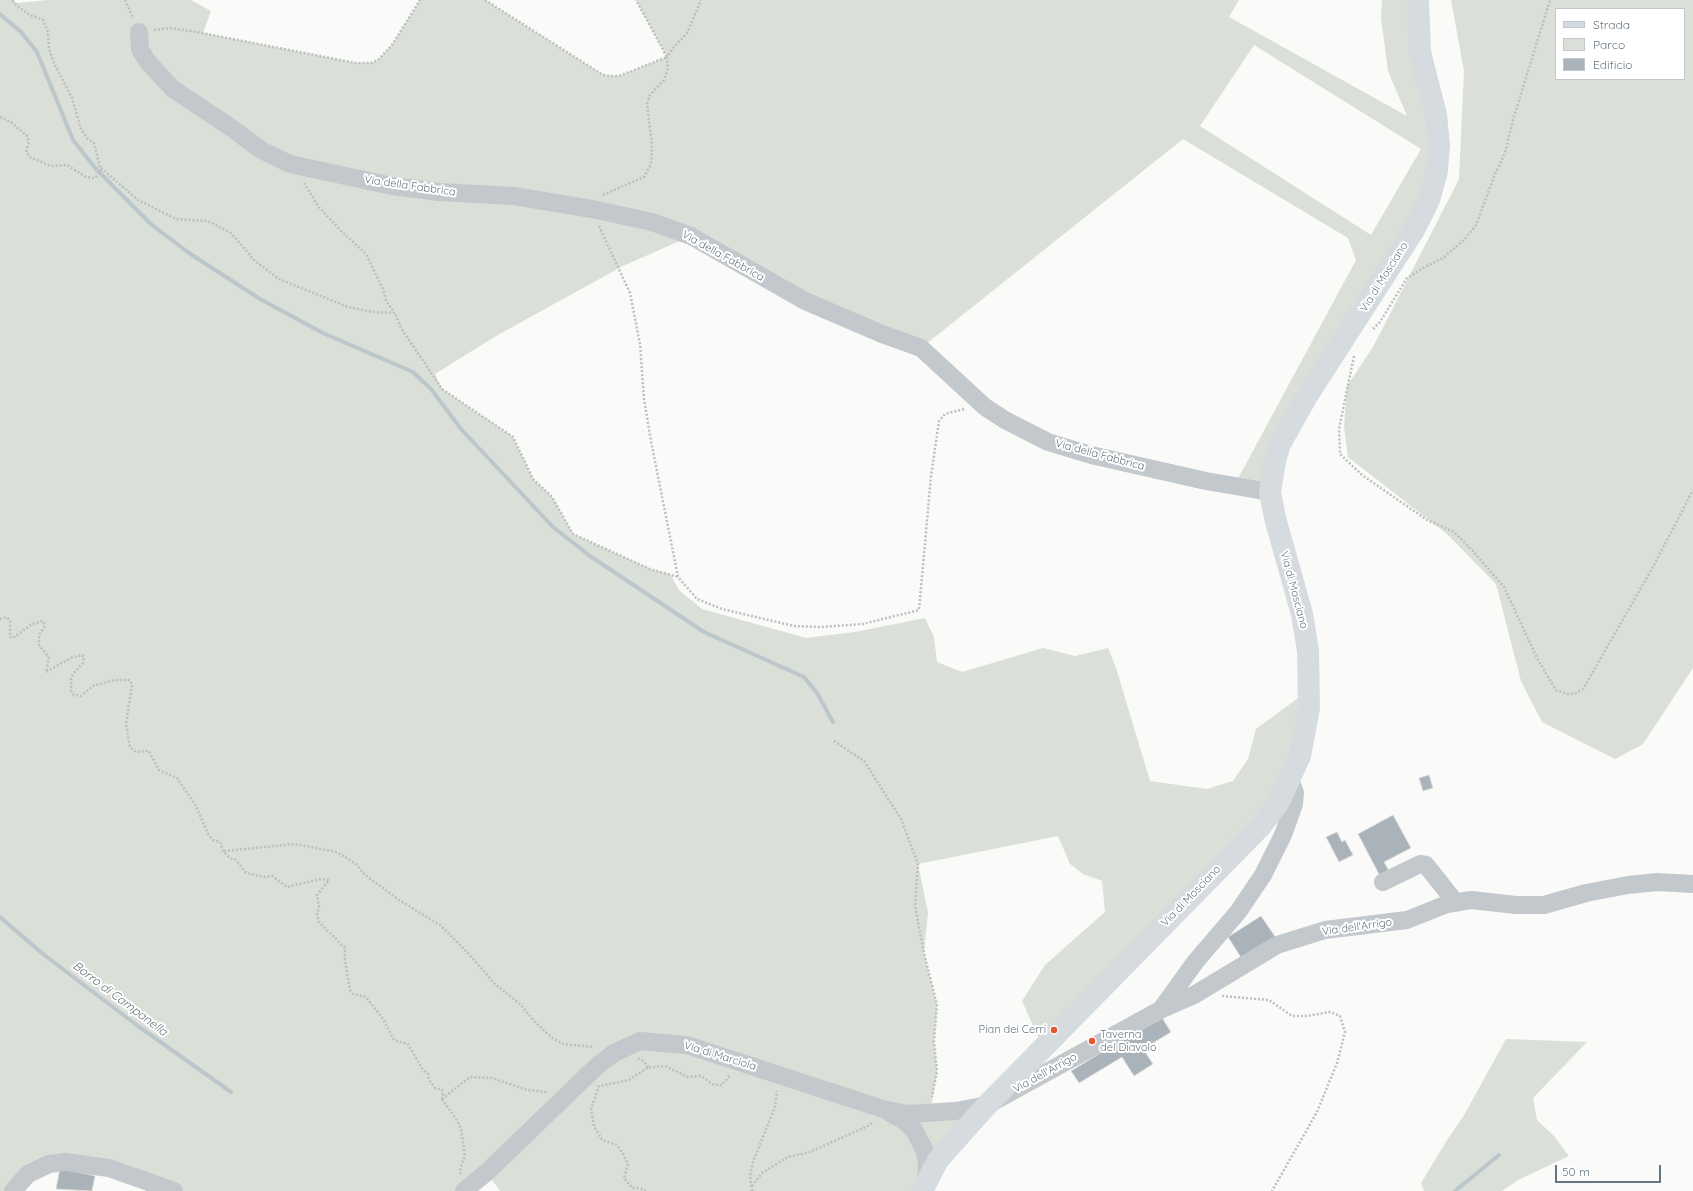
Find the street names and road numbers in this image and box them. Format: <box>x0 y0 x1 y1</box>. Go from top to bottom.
street label: Via della Fabbrica <box>364 173 456 199</box>
street label: Via della Fabbrica <box>680 228 766 284</box>
street label: Via di Mosciano <box>1357 240 1411 314</box>
street label: Via della Fabbrica <box>1054 437 1146 473</box>
street label: Via di Mosciano <box>1277 550 1311 630</box>
street label: Via di Mosciano <box>1158 863 1224 929</box>
street label: Via dell'Arrigo <box>1321 916 1393 938</box>
street label: Via di Marciola <box>682 1039 758 1073</box>
street label: Via dell'Arrigo <box>1011 1050 1079 1096</box>

